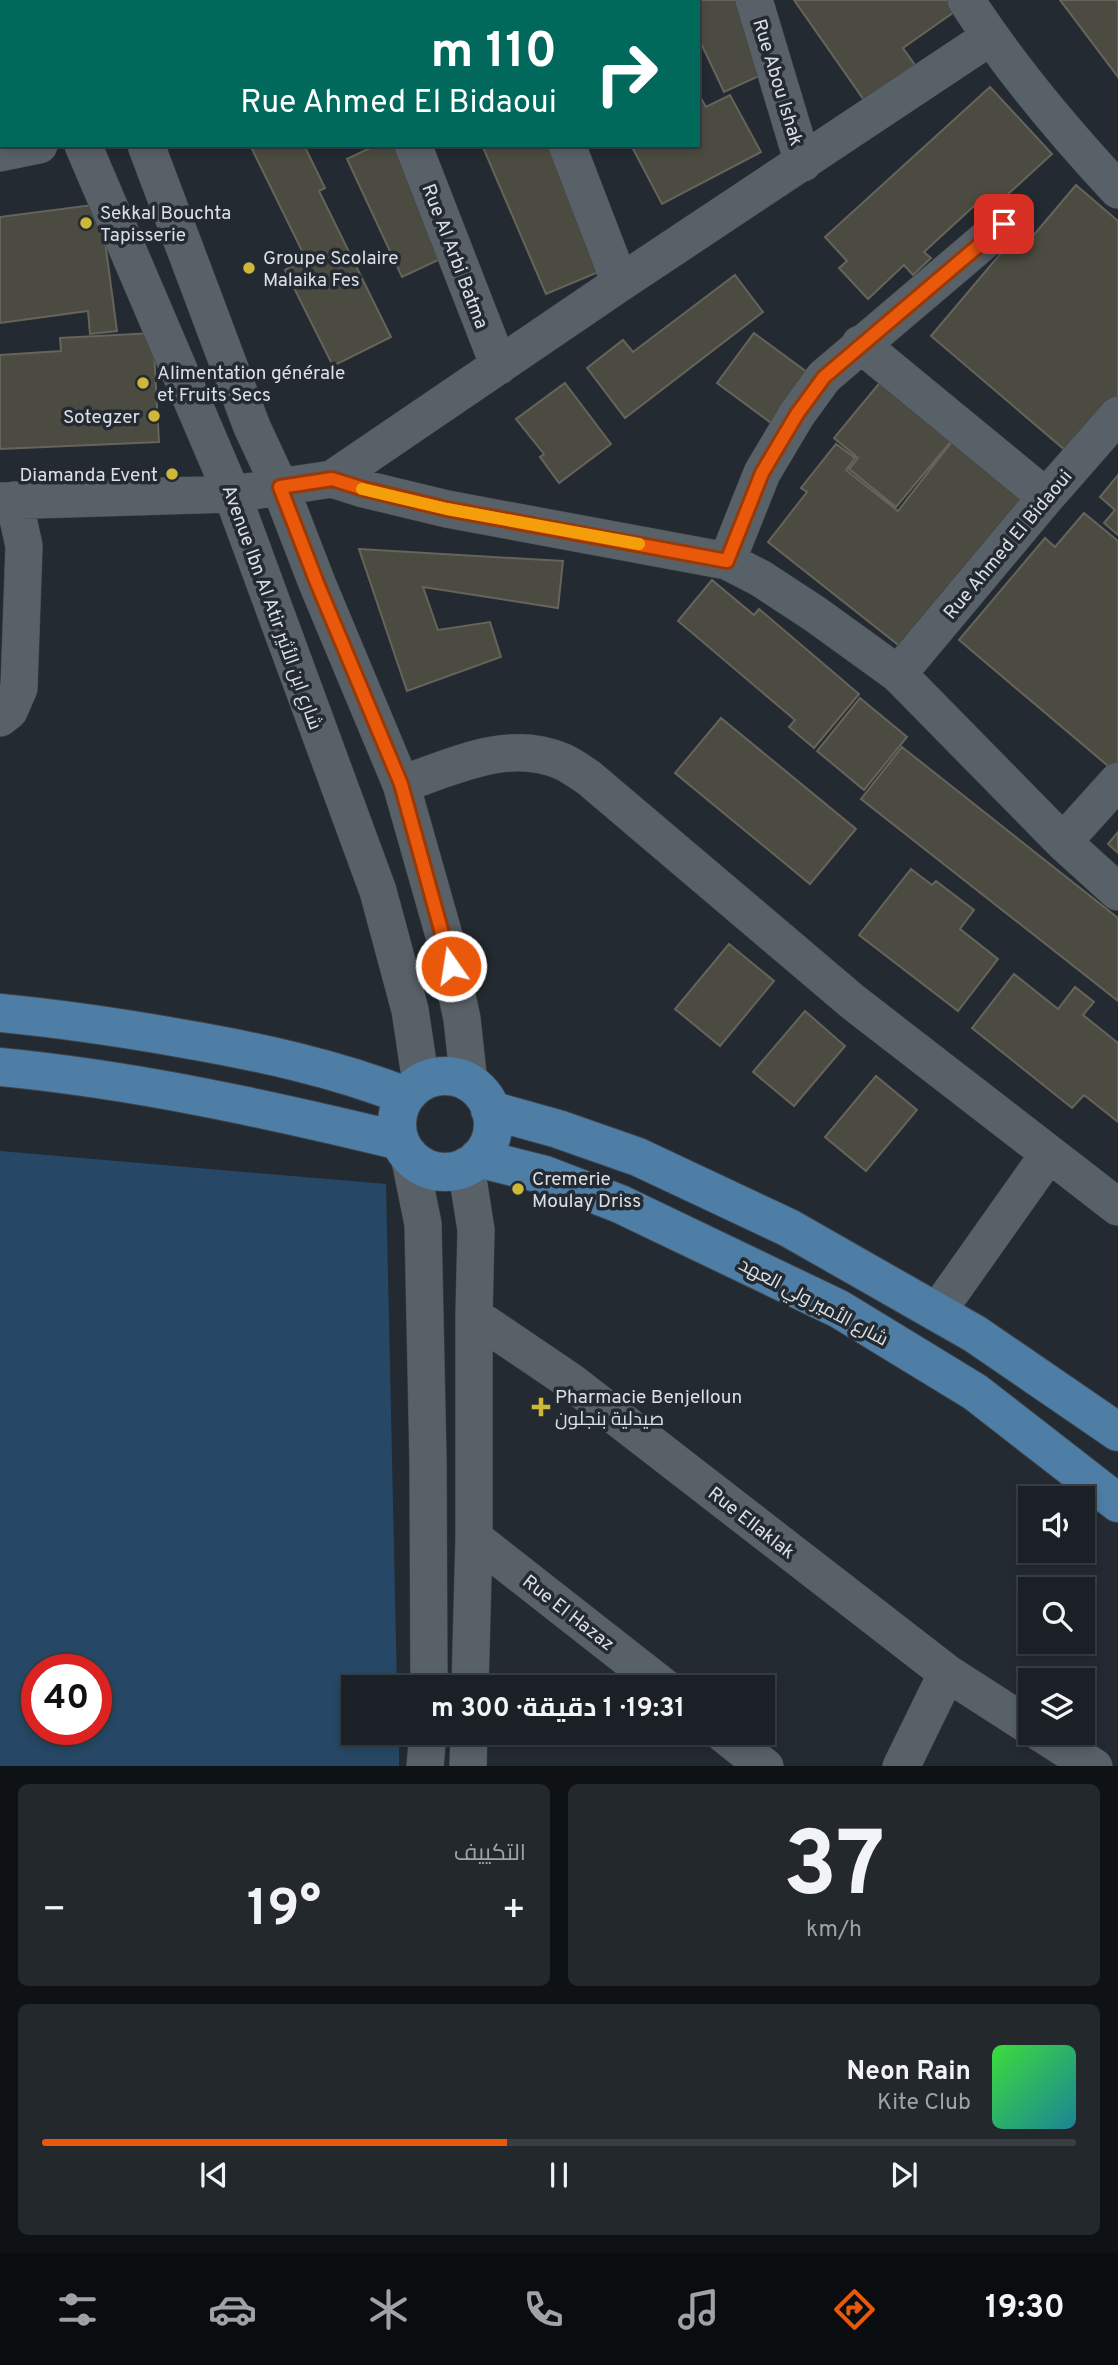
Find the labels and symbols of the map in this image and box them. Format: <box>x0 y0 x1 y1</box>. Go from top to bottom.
street label: Rue Abou Ishak <box>746 16 808 149</box>
street label: Rue Al Arbi Batma <box>415 181 493 333</box>
pin <box>974 194 1034 254</box>
place label: Sekkal Bouchta Tapisserie <box>100 202 231 248</box>
marker: Sekkal Bouchta Tapisserie <box>78 215 94 231</box>
place label: Groupe Scolaire Malaika Fes <box>263 247 398 293</box>
marker: Groupe Scolaire Malaika Fes <box>241 260 257 276</box>
place label: Alimentation générale et Fruits Secs <box>157 362 345 408</box>
marker: Alimentation générale et Fruits Secs <box>135 375 151 391</box>
place label: Sotegzer <box>63 406 141 430</box>
marker: Sotegzer <box>146 408 162 424</box>
place label: Diamanda Event <box>19 464 158 488</box>
marker: Diamanda Event <box>164 466 180 482</box>
street label: Rue Ahmed El Bidaoui <box>939 466 1078 625</box>
street label: Avenue Ibn Al Atir شارع ابن الأثير <box>216 482 327 733</box>
position arrow <box>414 929 488 1003</box>
place label: Cremerie Moulay Driss <box>532 1168 641 1214</box>
marker: Cremerie Moulay Driss <box>510 1181 526 1197</box>
street label: شارع الأمير ولي العهد <box>734 1253 892 1353</box>
place label: Pharmacie Benjelloun صيدلية بنجلون <box>555 1386 742 1432</box>
marker: Pharmacie Benjelloun صيدلية بنجلون <box>533 1399 549 1415</box>
street label: Rue Ellaklak <box>702 1482 799 1565</box>
street label: Rue El Hazaz <box>517 1570 619 1657</box>
speed limit sign: 40 <box>21 1654 112 1745</box>

